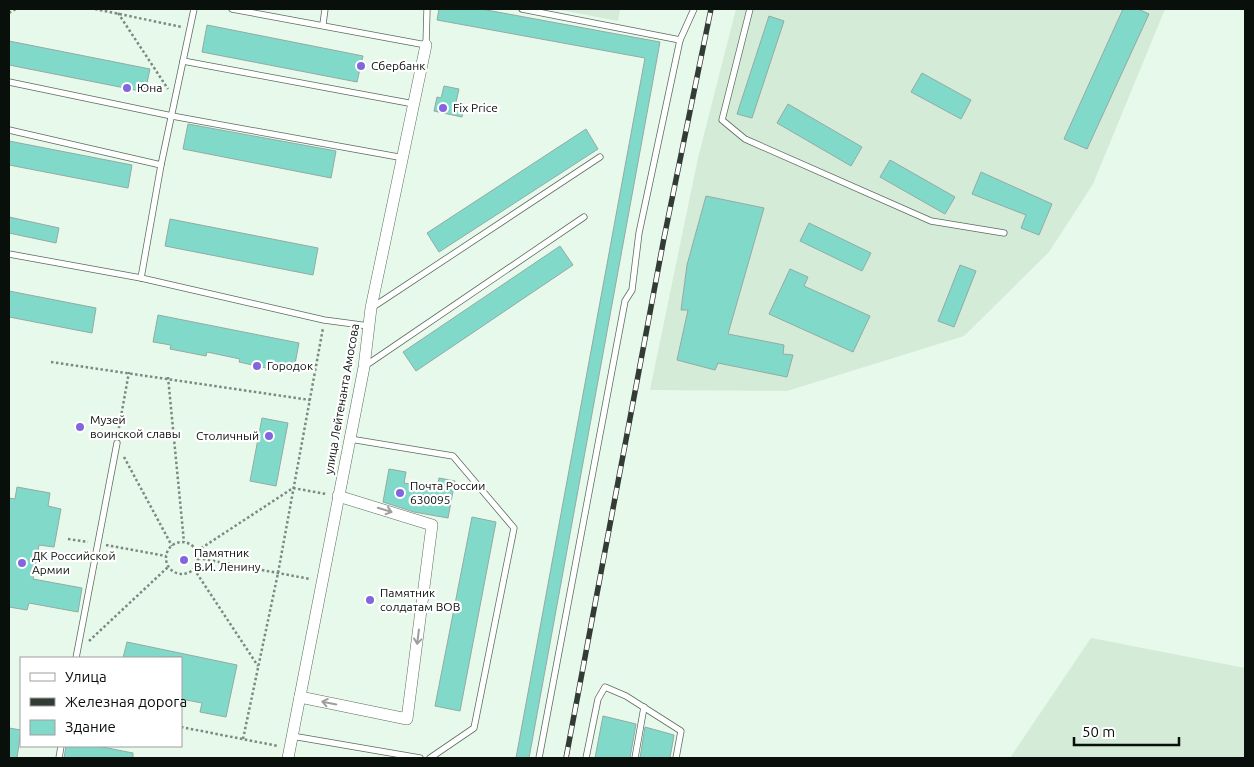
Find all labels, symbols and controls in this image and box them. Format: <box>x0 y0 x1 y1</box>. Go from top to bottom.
place label: Сбербанк <box>371 59 425 72</box>
marker: Сбербанк <box>355 60 367 72</box>
place label: Юна <box>137 81 162 94</box>
marker: Юна <box>121 82 133 94</box>
place label: Fix Price <box>453 101 498 114</box>
marker: Fix Price <box>437 102 449 114</box>
street label: улица Лейтенанта Амосова <box>322 322 361 475</box>
place label: Городок <box>267 359 313 372</box>
marker: Городок <box>251 360 263 372</box>
place label: Музей воинской славы <box>90 413 181 440</box>
marker: Музей воинской славы <box>74 421 86 433</box>
place label: Столичный <box>196 429 259 442</box>
marker: Столичный <box>263 430 275 442</box>
place label: Почта России 630095 <box>410 479 485 506</box>
marker: Почта России 630095 <box>394 487 406 499</box>
one-way arrow <box>377 506 393 516</box>
place label: Памятник В.И. Ленину <box>194 546 261 573</box>
place label: ДК Российской Армии <box>32 549 116 576</box>
marker: Памятник В.И. Ленину <box>178 554 190 566</box>
marker: ДК Российской Армии <box>16 557 28 569</box>
place label: Памятник солдатам ВОВ <box>380 586 460 613</box>
marker: Памятник солдатам ВОВ <box>364 594 376 606</box>
one-way arrow <box>413 629 423 645</box>
legend <box>20 657 182 747</box>
text: Улица <box>65 668 107 685</box>
text: Железная дорога <box>65 693 187 710</box>
one-way arrow <box>321 698 337 707</box>
scale bar <box>1074 714 1179 746</box>
text: Здание <box>65 718 116 735</box>
text: 50 m <box>1082 723 1115 740</box>

